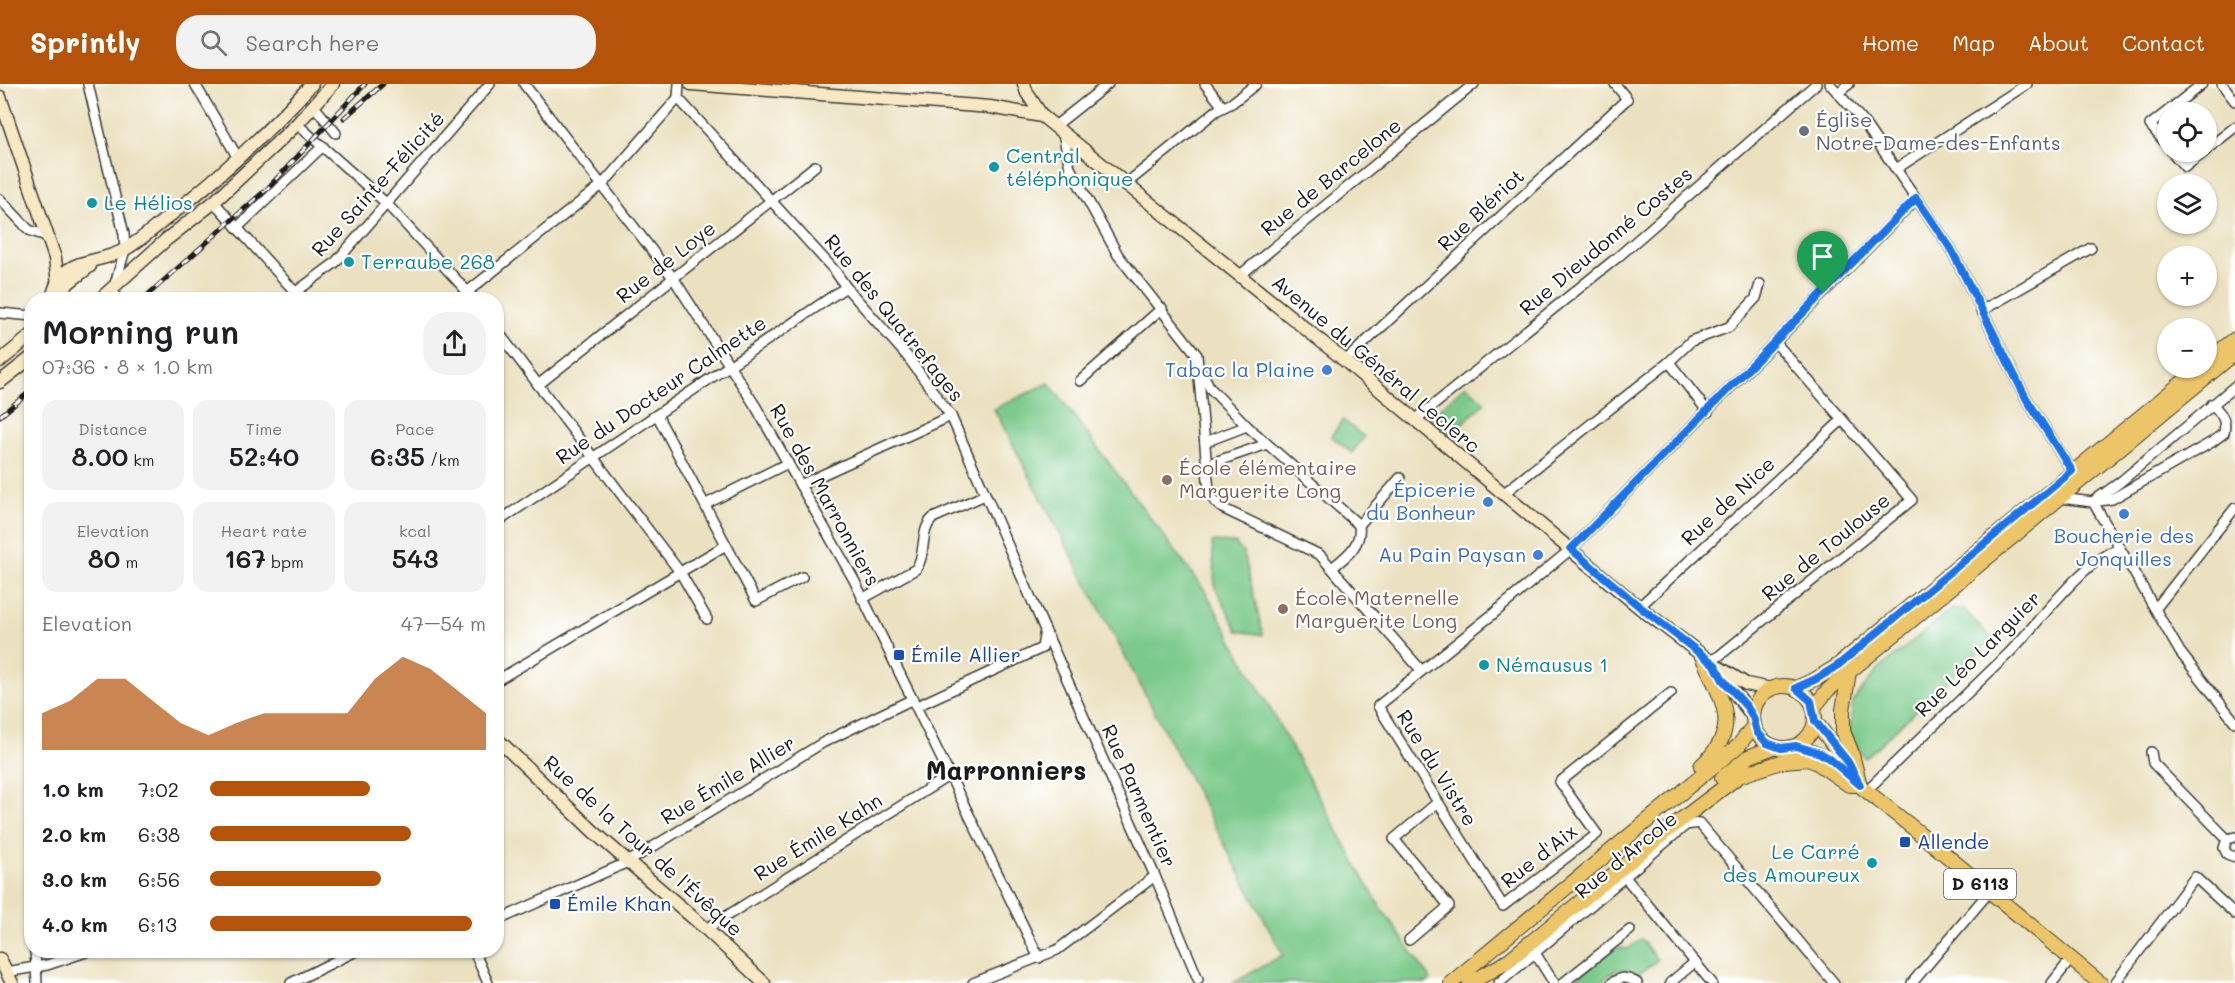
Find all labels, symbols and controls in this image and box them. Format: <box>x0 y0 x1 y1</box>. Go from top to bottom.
search box <box>176 15 596 69</box>
text: Sprintly <box>30 24 140 60</box>
icon: search <box>197 26 230 59</box>
text: Search here <box>245 28 379 57</box>
text: Home <box>1862 29 1919 56</box>
text: Map <box>1952 29 1995 56</box>
text: About <box>2028 29 2089 56</box>
text: Contact <box>2122 29 2205 56</box>
map controls <box>2157 102 2217 378</box>
button: locate <box>2157 102 2217 162</box>
street label: Rue Sainte-Félicité <box>305 105 449 261</box>
place label: Église Notre-Dame-des-Enfants <box>1816 106 2061 155</box>
street label: Rue de Barcelone <box>1255 112 1406 241</box>
marker: Église Notre-Dame-des-Enfants <box>1797 124 1811 138</box>
place label: Central téléphonique <box>1006 142 1133 191</box>
marker: Central téléphonique <box>987 160 1001 174</box>
street label: Rue Dieudonné Costes <box>1514 160 1697 320</box>
street label: Rue Blériot <box>1432 163 1529 256</box>
button: layers <box>2157 174 2217 234</box>
place label: Le Hélios <box>104 189 193 215</box>
marker: Le Hélios <box>85 196 99 210</box>
street label: Rue de Loye <box>610 214 720 308</box>
street label: Rue des Quatrefages <box>819 228 970 406</box>
pin <box>1797 231 1848 293</box>
icon: arrive <box>1806 240 1839 273</box>
button: + <box>2157 246 2217 306</box>
place label: Terraube 268 <box>361 248 495 274</box>
marker: Terraube 268 <box>342 255 356 269</box>
street label: Avenue du Général Leclerc <box>1267 268 1486 458</box>
text: Morning run <box>42 309 239 352</box>
street label: Rue du Docteur Calmette <box>550 309 771 469</box>
button: share <box>423 312 486 375</box>
button: − <box>2157 318 2217 378</box>
text: 07:36 · 8 × 1.0 km <box>42 353 213 379</box>
place label: Tabac la Plaine <box>1165 356 1315 382</box>
marker: Tabac la Plaine <box>1320 363 1334 377</box>
street label: Rue des Marronniers <box>765 399 887 590</box>
text: Distance <box>79 418 147 439</box>
text: Time <box>246 418 282 439</box>
text: Pace <box>395 418 435 439</box>
text: 8.00 <box>71 439 128 473</box>
text: 52:40 <box>229 439 299 473</box>
text: 6:35 <box>370 439 425 473</box>
text: km <box>128 449 155 470</box>
text: /km <box>425 449 460 470</box>
street label: Rue de Nice <box>1675 450 1780 550</box>
place label: École élémentaire Marguerite Long <box>1179 454 1357 503</box>
marker: École élémentaire Marguerite Long <box>1160 473 1174 487</box>
place label: Épicerie du Bonheur <box>1366 476 1476 525</box>
street label: Rue de Toulouse <box>1756 486 1895 606</box>
marker: Épicerie du Bonheur <box>1481 495 1495 509</box>
marker: Boucherie des Jonquilles <box>2117 507 2131 521</box>
text: Elevation <box>77 520 149 541</box>
text: Heart rate <box>221 520 307 541</box>
text: kcal <box>399 520 431 541</box>
place label: Boucherie des Jonquilles <box>2054 522 2194 571</box>
text: 80 <box>88 541 120 575</box>
text: 167 <box>224 541 266 575</box>
text: 543 <box>392 541 438 575</box>
place label: Au Pain Paysan <box>1378 541 1526 567</box>
marker: Au Pain Paysan <box>1531 548 1545 562</box>
text: m <box>120 551 138 572</box>
text: bpm <box>266 551 304 572</box>
place label: École Maternelle Marguerite Long <box>1295 584 1459 633</box>
street label: Rue Léo Larguier <box>1909 585 2046 722</box>
marker: École Maternelle Marguerite Long <box>1276 602 1290 616</box>
text: Elevation <box>42 610 132 636</box>
text: 47–54 m <box>401 610 486 636</box>
place label: Émile Allier <box>911 641 1021 667</box>
marker: Émile Allier <box>892 648 906 662</box>
place label: Némausus 1 <box>1496 651 1608 677</box>
marker: Némausus 1 <box>1477 658 1491 672</box>
street label: Rue du Vistre <box>1392 704 1484 831</box>
street label: Rue Parmentier <box>1097 720 1183 871</box>
street label: Rue Émile Allier <box>656 729 799 830</box>
street label: Rue de la Tour de l'Évêque <box>539 749 749 942</box>
district label: Marronniers <box>926 753 1086 787</box>
text: 1.0 km <box>42 776 104 802</box>
text: 7:02 <box>138 776 179 802</box>
street label: Rue Émile Kahn <box>748 786 887 886</box>
street label: Rue d'Arcole <box>1569 805 1682 904</box>
street label: Rue d'Aix <box>1495 817 1582 893</box>
text: 2.0 km <box>42 821 106 847</box>
text: 6:38 <box>138 821 180 847</box>
place label: Allende <box>1917 828 1989 854</box>
marker: Allende <box>1898 835 1912 849</box>
place label: Le Carré des Amoureux <box>1723 838 1860 887</box>
marker: Le Carré des Amoureux <box>1865 856 1879 870</box>
text: 3.0 km <box>42 866 107 892</box>
text: 6:56 <box>138 866 180 892</box>
road number: D 6113 <box>1944 869 2016 899</box>
place label: Émile Khan <box>567 890 671 916</box>
marker: Émile Khan <box>548 897 562 911</box>
text: 4.0 km <box>42 911 108 937</box>
text: 6:13 <box>138 911 177 937</box>

